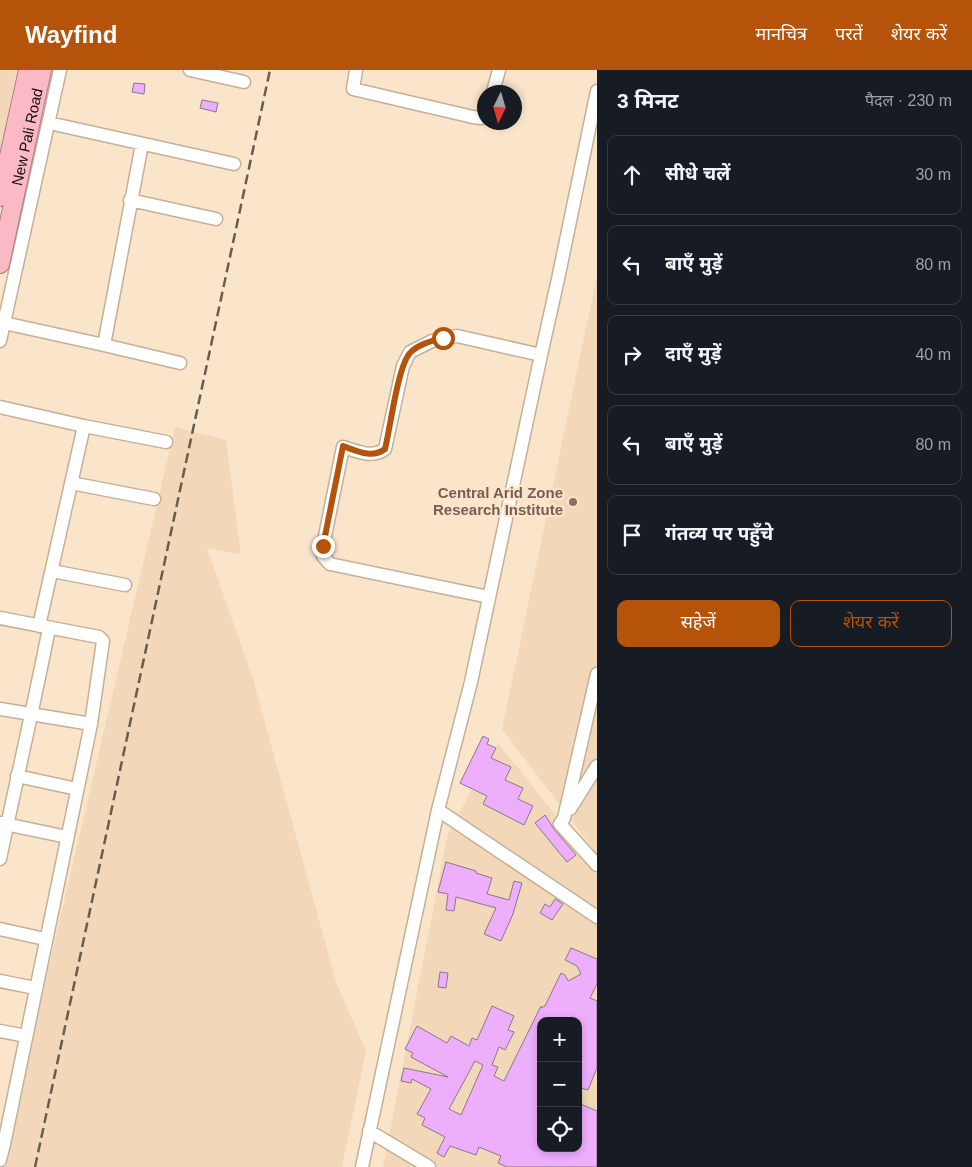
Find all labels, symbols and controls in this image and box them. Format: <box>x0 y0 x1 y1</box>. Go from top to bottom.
text: Wayfind <box>25 21 117 48</box>
text: मानचित्र <box>755 24 807 44</box>
text: परतें <box>835 24 863 44</box>
text: शेयर करें <box>891 24 947 44</box>
north arrow <box>477 85 522 130</box>
street label: New Pali Road <box>8 87 46 187</box>
text: 3 मिनट <box>617 89 679 112</box>
text: पैदल · 230 m <box>865 92 952 109</box>
icon: ahead <box>618 161 646 189</box>
text: सीधे चलें <box>665 163 730 184</box>
text: 30 m <box>915 166 951 183</box>
icon: left <box>618 251 646 279</box>
text: बाएँ मुड़ें <box>665 253 722 274</box>
text: 80 m <box>915 256 951 273</box>
route start <box>432 327 455 350</box>
icon: right <box>618 341 646 369</box>
text: दाएँ मुड़ें <box>665 343 721 364</box>
text: 40 m <box>915 346 951 363</box>
icon: left <box>618 431 646 459</box>
text: बाएँ मुड़ें <box>665 433 722 454</box>
text: 80 m <box>915 436 951 453</box>
place label: Central Arid Zone Research Institute <box>433 484 563 518</box>
marker: Central Arid Zone Research Institute <box>567 496 579 508</box>
icon: arrive <box>618 521 646 549</box>
text: गंतव्य पर पहुँचे <box>665 523 773 544</box>
route end <box>312 535 335 558</box>
button: सहेजें <box>617 600 780 647</box>
button: शेयर करें <box>790 600 952 647</box>
map controls <box>537 1017 582 1152</box>
button: + <box>537 1017 582 1062</box>
button: − <box>537 1062 582 1107</box>
button: locate <box>537 1107 582 1152</box>

